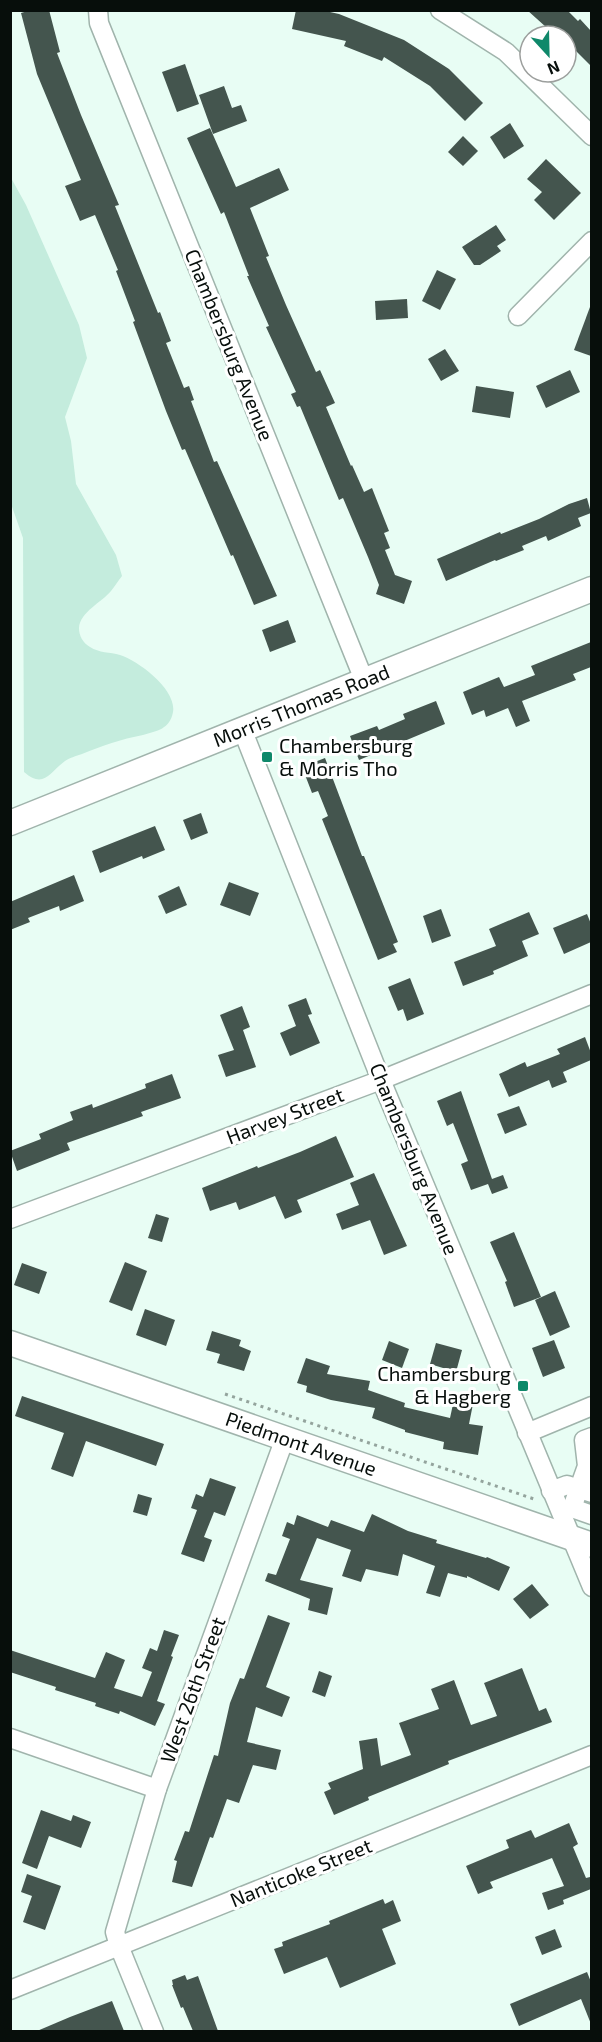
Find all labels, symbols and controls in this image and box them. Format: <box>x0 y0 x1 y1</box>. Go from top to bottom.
north arrow <box>518 24 578 84</box>
text: N <box>545 57 563 79</box>
street label: Chambersburg Avenue <box>180 245 279 444</box>
street label: Morris Thomas Road <box>209 659 393 751</box>
place label: Chambersburg & Morris Tho <box>279 733 413 780</box>
marker: Chambersburg & Morris Tho <box>260 750 274 764</box>
street label: Chambersburg Avenue <box>365 1059 464 1258</box>
street label: Harvey Street <box>223 1082 347 1148</box>
place label: Chambersburg & Hagberg <box>377 1361 511 1408</box>
marker: Chambersburg & Hagberg <box>516 1379 530 1393</box>
street label: Piedmont Avenue <box>223 1406 380 1480</box>
street label: West 26th Street <box>155 1613 230 1766</box>
street label: Nanticoke Street <box>226 1833 375 1911</box>

